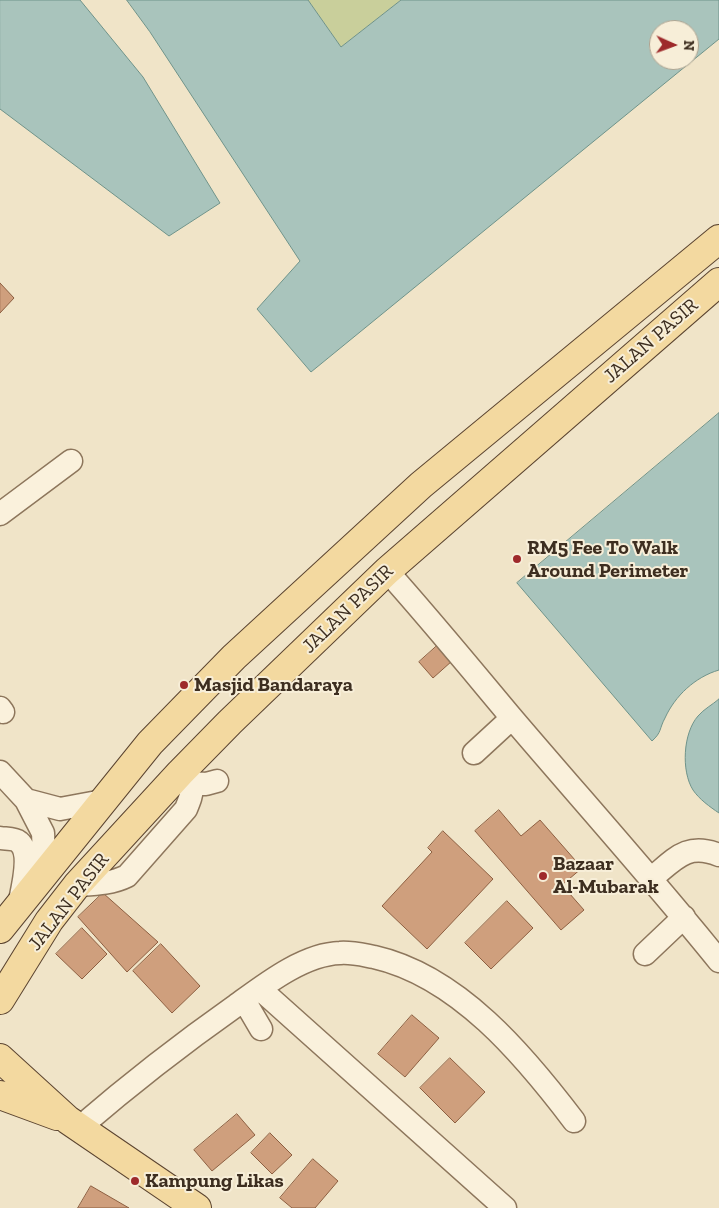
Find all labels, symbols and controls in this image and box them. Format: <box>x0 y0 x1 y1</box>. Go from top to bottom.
north arrow <box>649 20 699 70</box>
text: N <box>680 40 697 51</box>
street label: JALAN PASIR <box>599 293 703 389</box>
place label: RM5 Fee To Walk Around Perimeter <box>527 536 688 583</box>
marker: RM5 Fee To Walk Around Perimeter <box>511 553 523 565</box>
street label: JALAN PASIR <box>297 560 399 658</box>
place label: Masjid Bandaraya <box>194 673 353 697</box>
marker: Masjid Bandaraya <box>178 679 190 691</box>
street label: JALAN PASIR <box>23 848 115 956</box>
place label: Bazaar Al-Mubarak <box>553 852 659 899</box>
marker: Bazaar Al-Mubarak <box>537 870 549 882</box>
place label: Kampung Likas <box>145 1169 284 1193</box>
marker: Kampung Likas <box>129 1175 141 1187</box>

